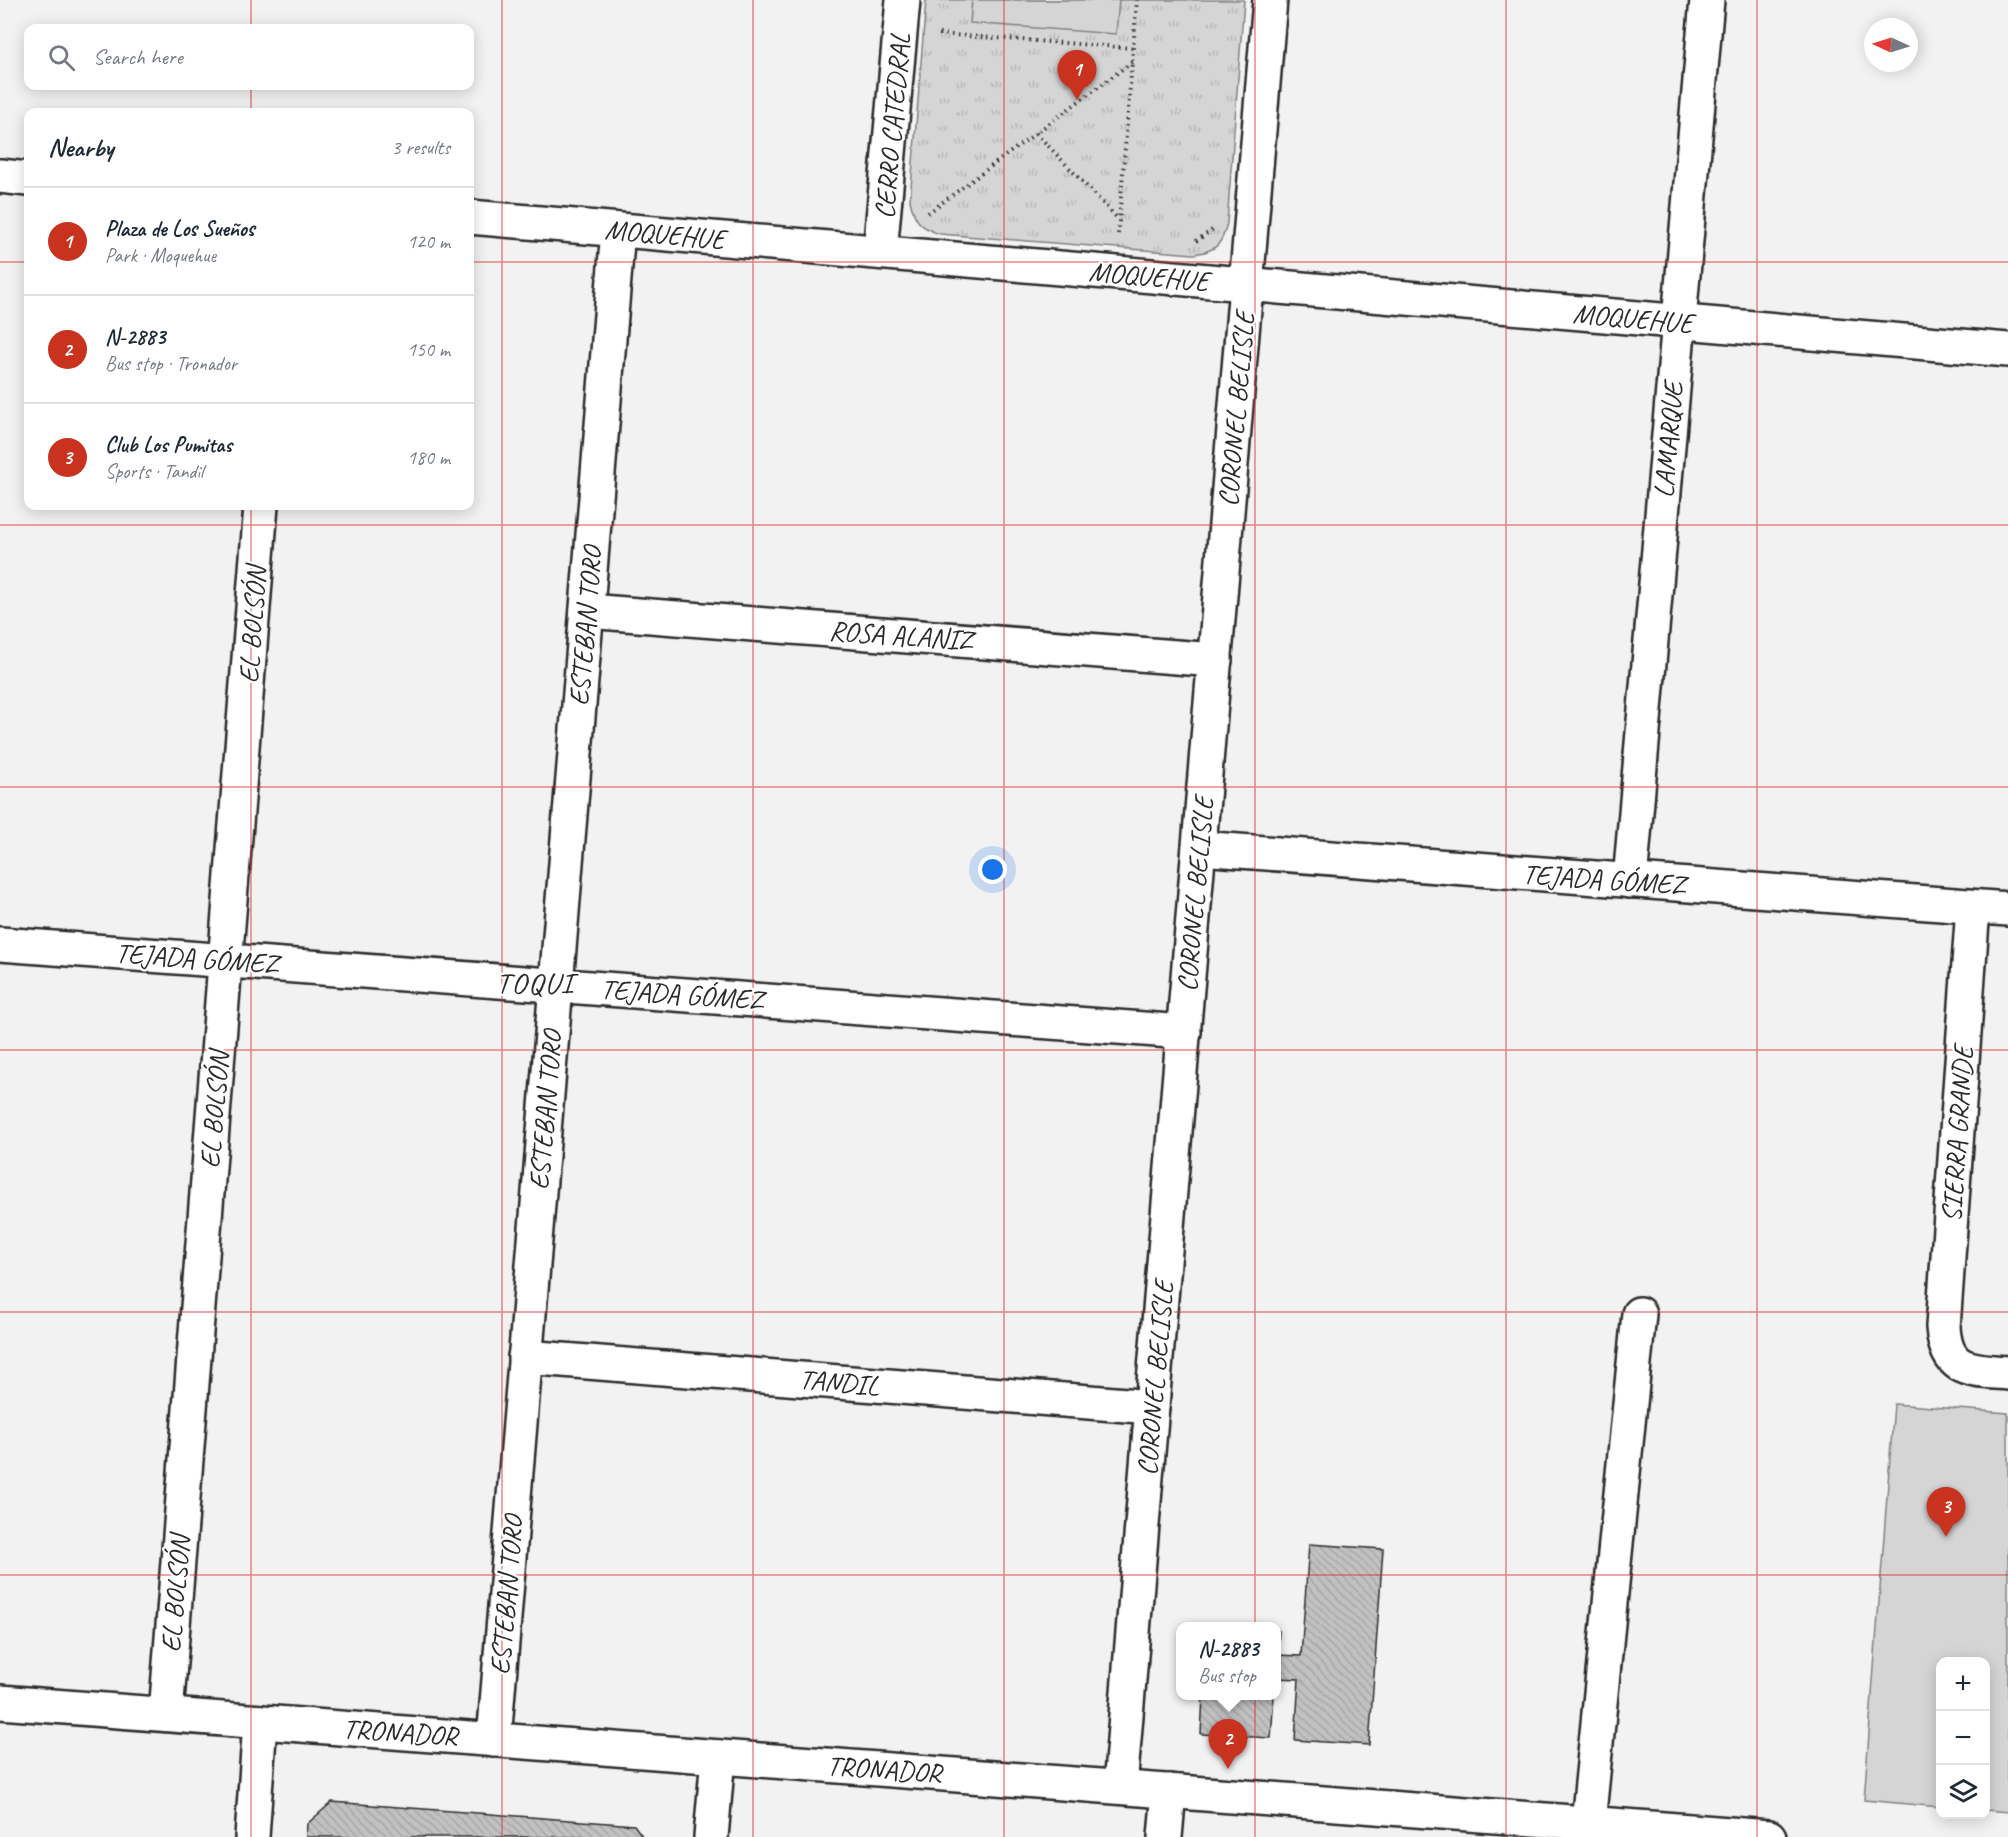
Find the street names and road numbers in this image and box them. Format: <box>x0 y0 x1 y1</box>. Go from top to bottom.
street label: CERRO CATEDRAL <box>866 32 918 220</box>
street label: MOQUEHUE <box>604 211 730 257</box>
street label: MOQUEHUE <box>1088 253 1214 299</box>
street label: MOQUEHUE <box>1572 295 1698 341</box>
street label: CORONEL BELISLE <box>1210 306 1262 508</box>
street label: LAMARQUE <box>1646 378 1691 499</box>
street label: ESTEBAN TORO <box>561 542 610 707</box>
street label: EL BOLSÓN <box>230 561 274 684</box>
street label: ROSA ALANIZ <box>828 613 978 658</box>
street label: CORONEL BELISLE <box>1169 791 1221 993</box>
street label: TEJADA GÓMEZ <box>1521 856 1691 902</box>
street label: TEJADA GÓMEZ <box>114 935 284 981</box>
street label: TEJADA GÓMEZ <box>599 971 769 1017</box>
street label: ESTEBAN TORO <box>521 1026 570 1191</box>
street label: SIERRA GRANDE <box>1933 1041 1981 1223</box>
street label: EL BOLSÓN <box>191 1046 237 1170</box>
street label: CORONEL BELISLE <box>1129 1275 1181 1477</box>
street label: TANDIL <box>798 1361 881 1403</box>
street label: ESTEBAN TORO <box>482 1511 531 1676</box>
street label: EL BOLSÓN <box>152 1530 198 1654</box>
street label: TRONADOR <box>342 1711 461 1754</box>
street label: TRONADOR <box>826 1748 945 1791</box>

